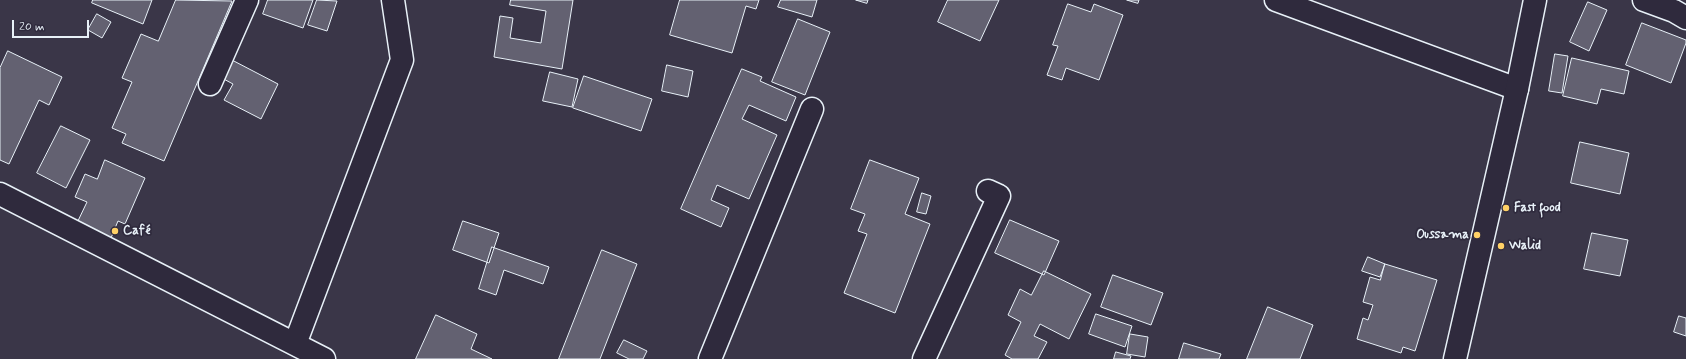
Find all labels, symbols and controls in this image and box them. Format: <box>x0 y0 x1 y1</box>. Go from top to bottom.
scale bar <box>14 12 91 38</box>
text: 20 m <box>19 19 45 35</box>
place label: Fast food <box>1514 200 1561 216</box>
marker: Fast food <box>1501 203 1511 213</box>
place label: Café <box>123 223 150 239</box>
marker: Café <box>110 226 120 236</box>
place label: Oussama <box>1416 227 1469 243</box>
marker: Oussama <box>1472 230 1482 240</box>
place label: Walid <box>1509 238 1541 254</box>
marker: Walid <box>1496 241 1506 251</box>

